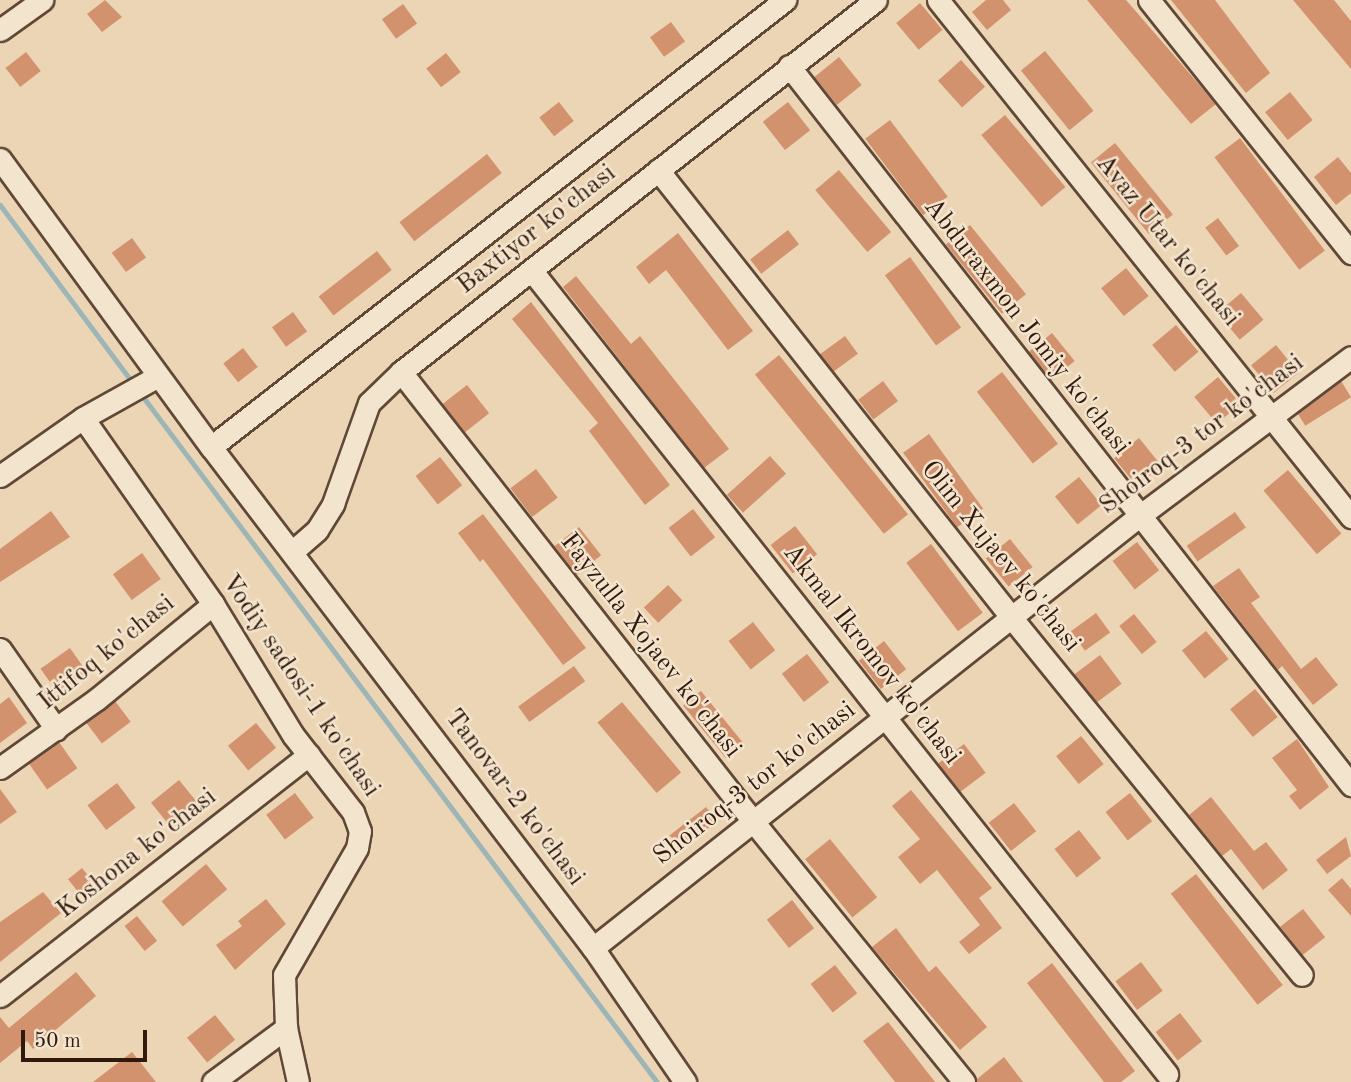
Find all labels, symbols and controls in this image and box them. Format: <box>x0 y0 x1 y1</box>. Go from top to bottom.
street label: Avaz Utar ko'chasi <box>1088 149 1246 333</box>
street label: Baxtiyor ko'chasi <box>451 158 623 302</box>
street label: Abduraxmon Jomiy ko'chasi <box>916 192 1136 462</box>
street label: Shoiroq-3 tor ko'chasi <box>1094 348 1310 522</box>
street label: Olim Xujaev ko'chasi <box>913 455 1087 659</box>
street label: Fayzulla Xojaev ko'chasi <box>553 527 747 765</box>
street label: Akmal Ikromov ko'chasi <box>775 539 967 771</box>
street label: Vodiy sadosi-1 ko'chasi <box>214 569 386 803</box>
street label: Ittifoq ko'chasi <box>32 588 182 718</box>
street label: Shoiroq-3 tor ko'chasi <box>648 695 862 873</box>
street label: Tanovar-2 ko'chasi <box>437 703 591 893</box>
street label: Koshona ko'chasi <box>51 782 223 926</box>
scale bar <box>24 1016 150 1060</box>
text: 50 m <box>34 1031 81 1052</box>

